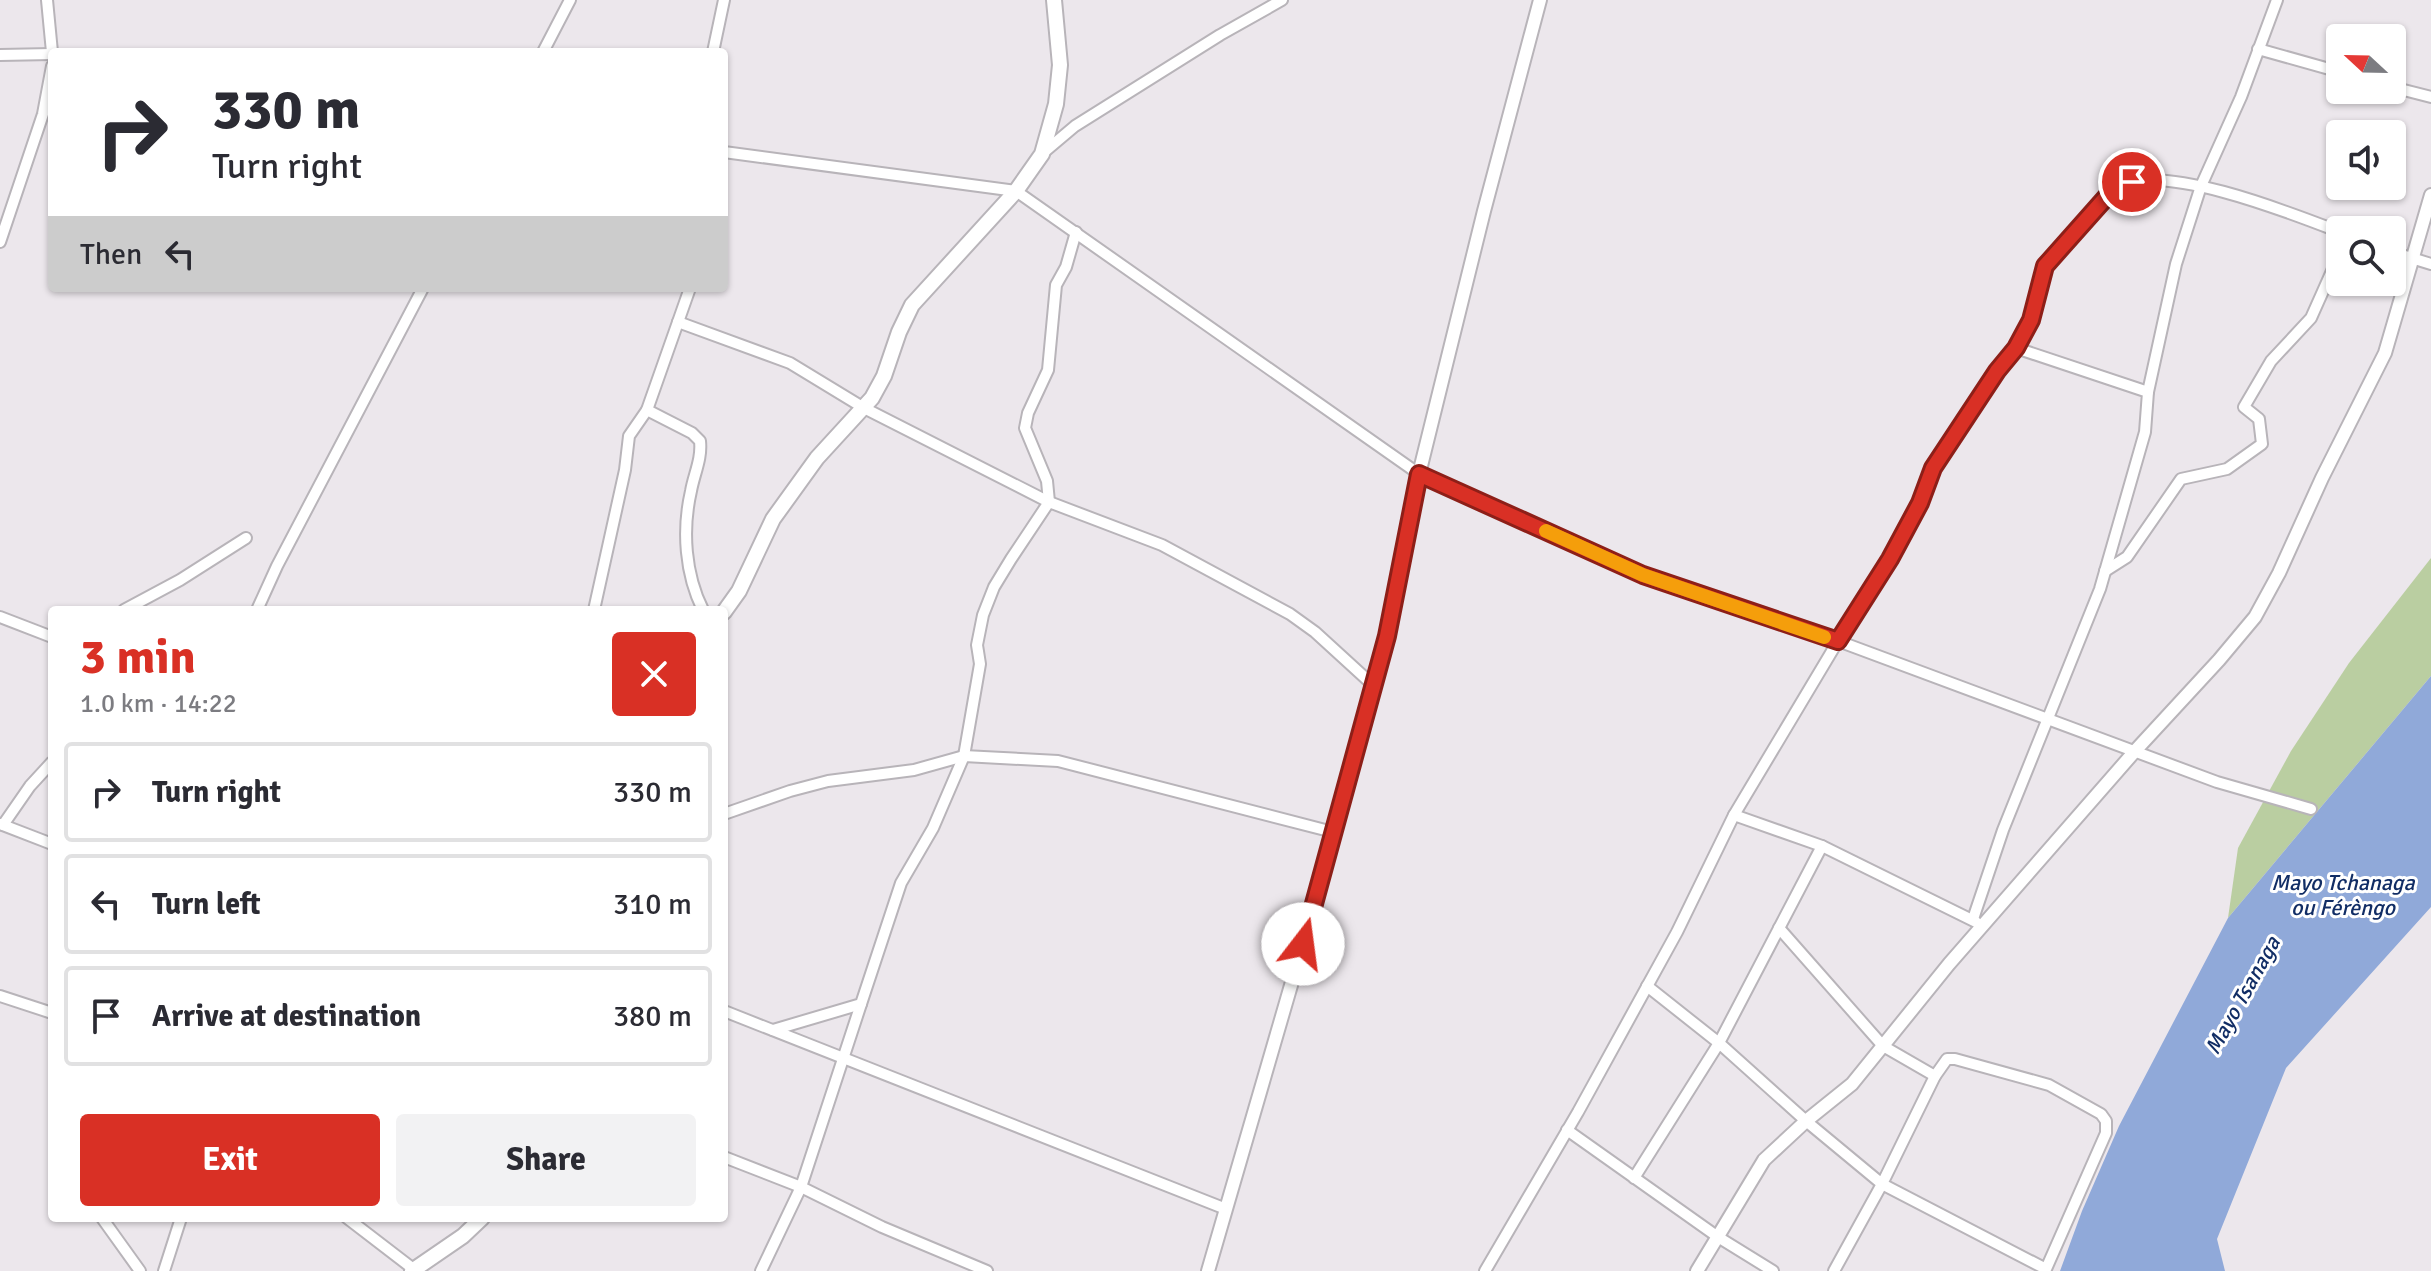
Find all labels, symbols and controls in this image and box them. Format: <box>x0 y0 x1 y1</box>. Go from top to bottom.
north arrow <box>2326 24 2406 104</box>
map controls <box>2326 24 2406 296</box>
text: 330 m <box>212 75 360 144</box>
icon: right <box>80 80 184 184</box>
button: sound <box>2326 120 2406 200</box>
text: Turn right <box>212 144 362 189</box>
pin <box>2098 148 2166 216</box>
icon: arrive <box>2110 160 2154 204</box>
button: search <box>2326 216 2406 296</box>
icon: left <box>158 232 202 276</box>
text: Then <box>80 236 142 273</box>
text: 3 min <box>80 628 196 687</box>
button: close <box>612 632 696 716</box>
text: 1.0 km · 14:22 <box>80 688 237 720</box>
icon: right <box>84 770 128 814</box>
text: Turn right <box>152 774 281 811</box>
text: 330 m <box>613 774 692 811</box>
water label: Mayo Tchanaga ou Férèngo <box>2271 869 2415 921</box>
icon: left <box>84 882 128 926</box>
text: Turn left <box>152 886 261 923</box>
text: 310 m <box>613 886 692 923</box>
position arrow <box>1261 902 1345 986</box>
water label: Mayo Tsanaga <box>2199 931 2286 1059</box>
icon: arrive <box>84 994 128 1038</box>
text: Arrive at destination <box>152 998 421 1035</box>
text: 380 m <box>613 998 692 1035</box>
button: Exit <box>80 1114 380 1206</box>
button: Share <box>396 1114 696 1206</box>

